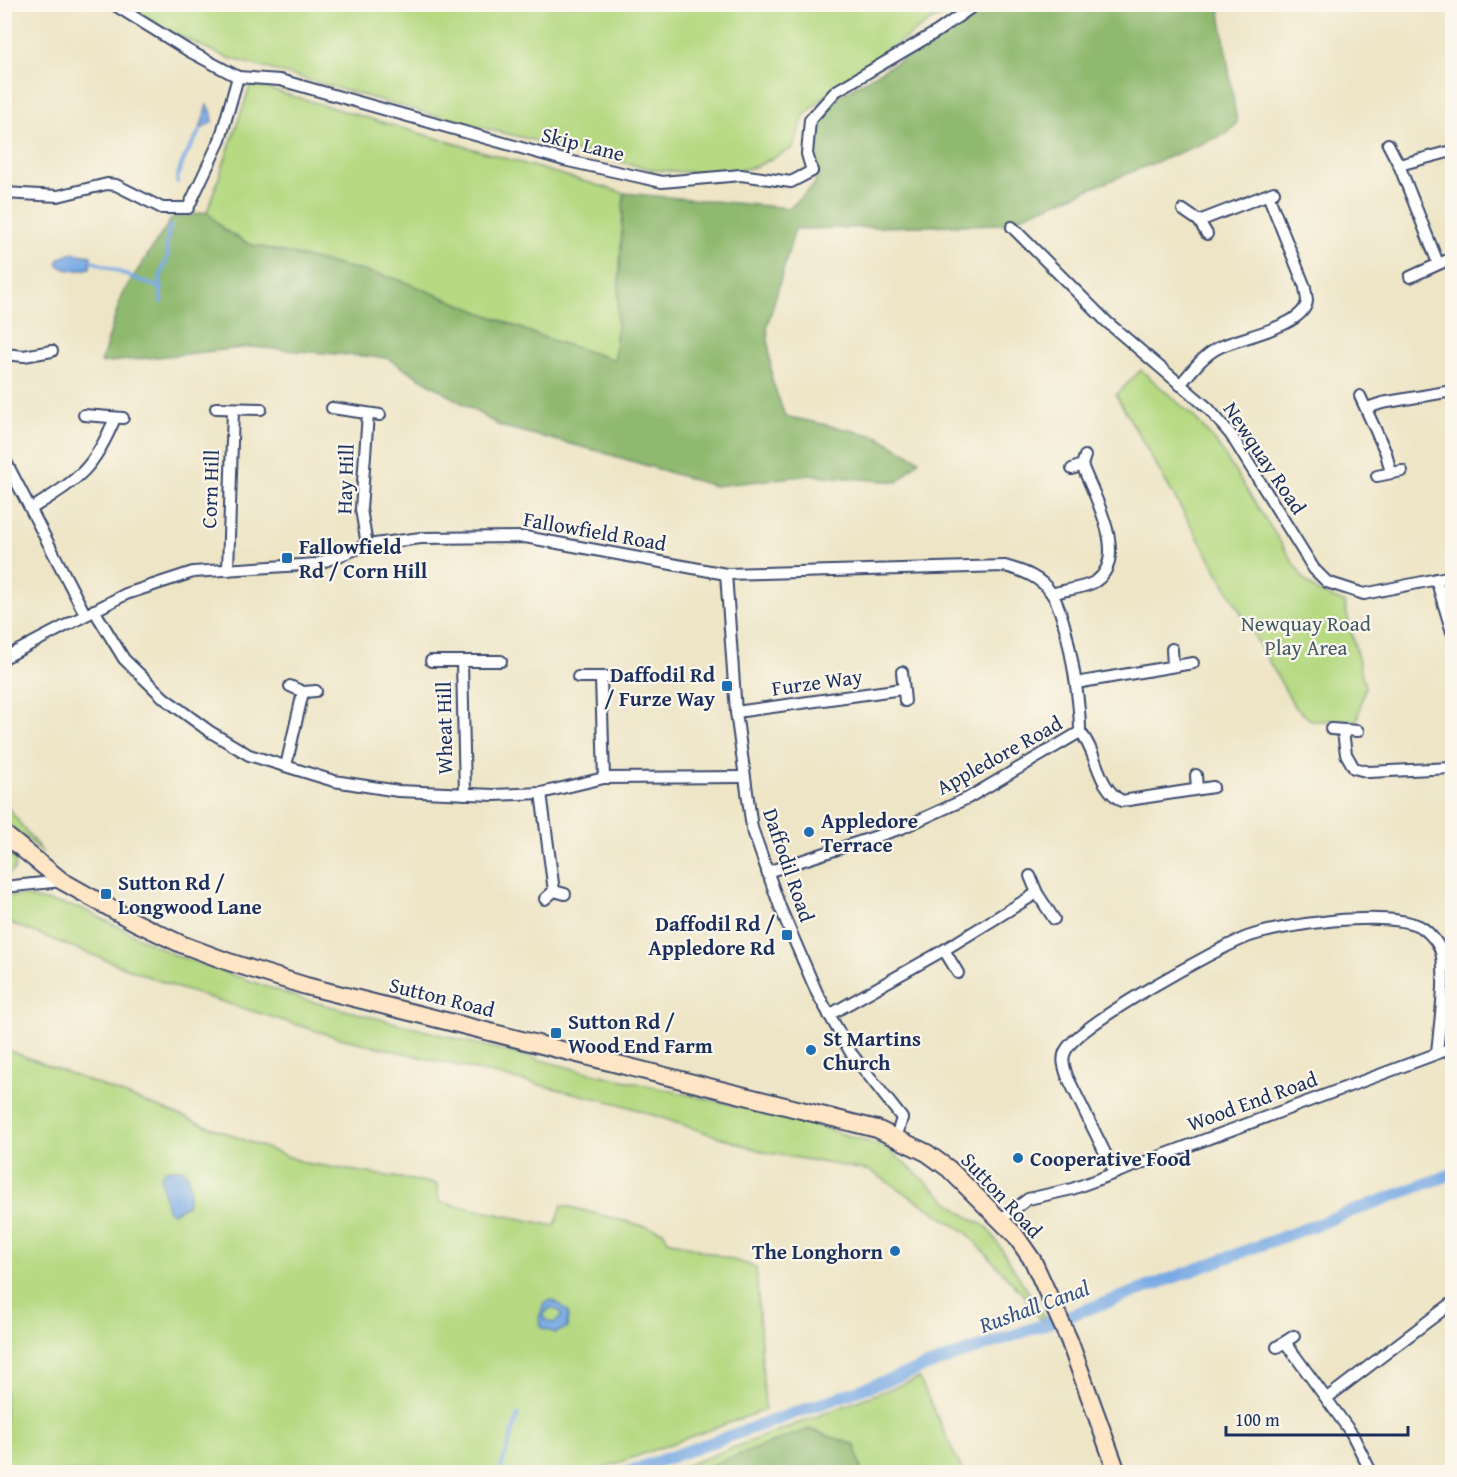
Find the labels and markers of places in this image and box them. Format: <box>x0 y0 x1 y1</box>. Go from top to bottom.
place label: Fallowfield Rd / Corn Hill <box>299 531 428 586</box>
marker: Fallowfield Rd / Corn Hill <box>280 551 294 565</box>
place label: Daffodil Rd / Furze Way <box>604 659 715 714</box>
marker: Daffodil Rd / Furze Way <box>720 679 734 693</box>
place label: Appledore Terrace <box>821 805 918 860</box>
marker: Appledore Terrace <box>802 825 816 839</box>
place label: Sutton Rd / Longwood Lane <box>118 867 262 922</box>
marker: Sutton Rd / Longwood Lane <box>99 887 113 901</box>
place label: Daffodil Rd / Appledore Rd <box>648 908 775 963</box>
marker: Daffodil Rd / Appledore Rd <box>780 928 794 942</box>
place label: Sutton Rd / Wood End Farm <box>568 1006 713 1061</box>
place label: St Martins Church <box>823 1023 921 1078</box>
marker: Sutton Rd / Wood End Farm <box>549 1026 563 1040</box>
marker: St Martins Church <box>804 1043 818 1057</box>
place label: Cooperative Food <box>1030 1143 1191 1174</box>
marker: Cooperative Food <box>1011 1151 1025 1165</box>
place label: The Longhorn <box>752 1236 884 1267</box>
marker: The Longhorn <box>888 1244 902 1258</box>

